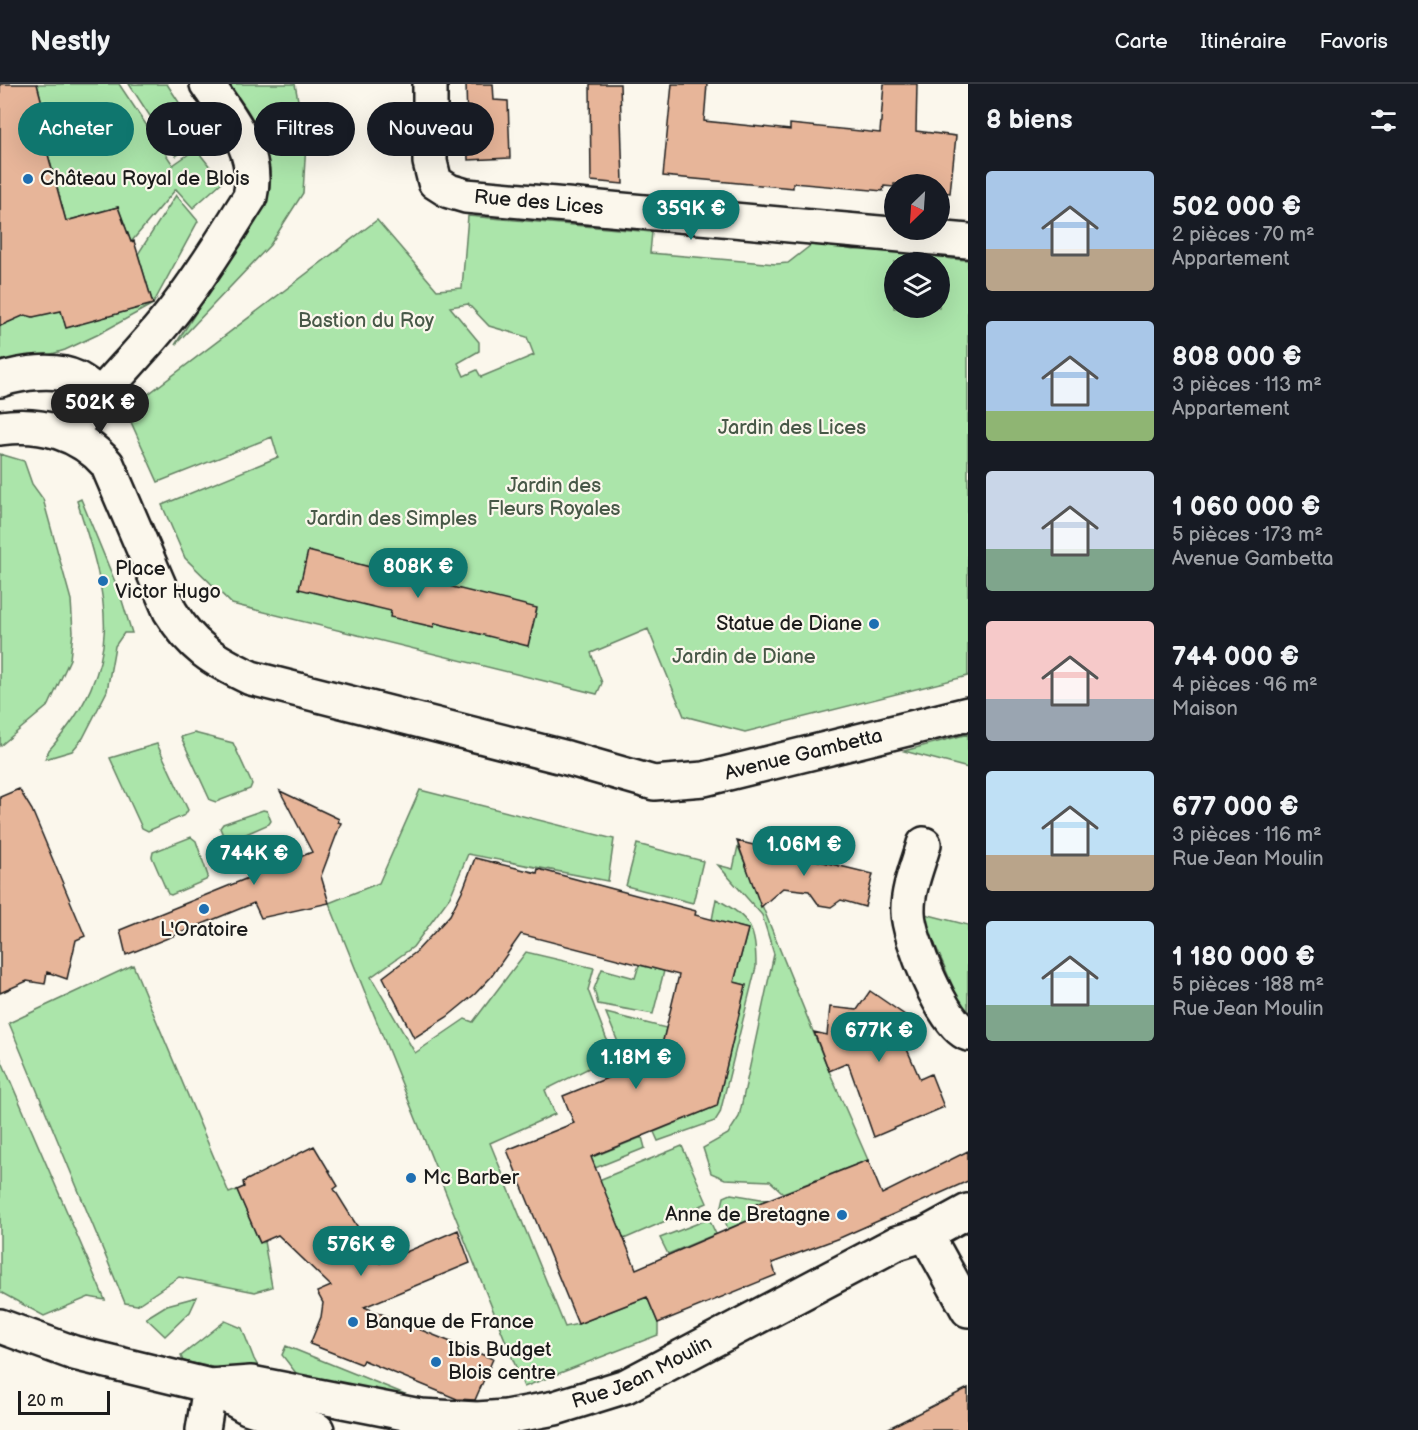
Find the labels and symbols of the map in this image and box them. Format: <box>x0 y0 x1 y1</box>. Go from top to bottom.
place label: Château Royal de Blois <box>40 167 250 191</box>
marker: Château Royal de Blois <box>21 172 35 186</box>
north arrow <box>884 174 950 240</box>
street label: Rue des Lices <box>473 185 605 220</box>
pin: 359K € <box>642 190 740 241</box>
park label: Bastion du Roy <box>298 309 434 333</box>
pin: 502K € <box>51 384 149 435</box>
park label: Jardin des Lices <box>718 416 866 440</box>
park label: Jardin des Fleurs Royales <box>488 474 621 521</box>
park label: Jardin des Simples <box>307 507 477 531</box>
pin: 808K € <box>369 548 467 599</box>
place label: Place Victor Hugo <box>115 557 221 604</box>
marker: Place Victor Hugo <box>96 574 110 588</box>
place label: Statue de Diane <box>716 612 862 636</box>
marker: Statue de Diane <box>867 617 881 631</box>
park label: Jardin de Diane <box>672 645 816 669</box>
street label: Avenue Gambetta <box>722 724 885 785</box>
pin: 1.06M € <box>749 826 859 877</box>
pin: 744K € <box>205 835 303 886</box>
marker: L'Oratoire <box>197 902 211 916</box>
place label: L'Oratoire <box>160 918 248 942</box>
pin: 677K € <box>830 1012 928 1063</box>
pin: 1.18M € <box>581 1039 691 1090</box>
place label: Mc Barber <box>423 1166 520 1190</box>
marker: Mc Barber <box>404 1171 418 1185</box>
place label: Anne de Bretagne <box>665 1203 830 1227</box>
marker: Anne de Bretagne <box>835 1208 849 1222</box>
pin: 576K € <box>312 1226 410 1277</box>
place label: Banque de France <box>365 1310 534 1334</box>
marker: Banque de France <box>346 1315 360 1329</box>
street label: Rue Jean Moulin <box>569 1331 716 1414</box>
place label: Ibis Budget Blois centre <box>448 1338 556 1385</box>
marker: Ibis Budget Blois centre <box>429 1355 443 1369</box>
scale bar <box>18 1388 110 1416</box>

